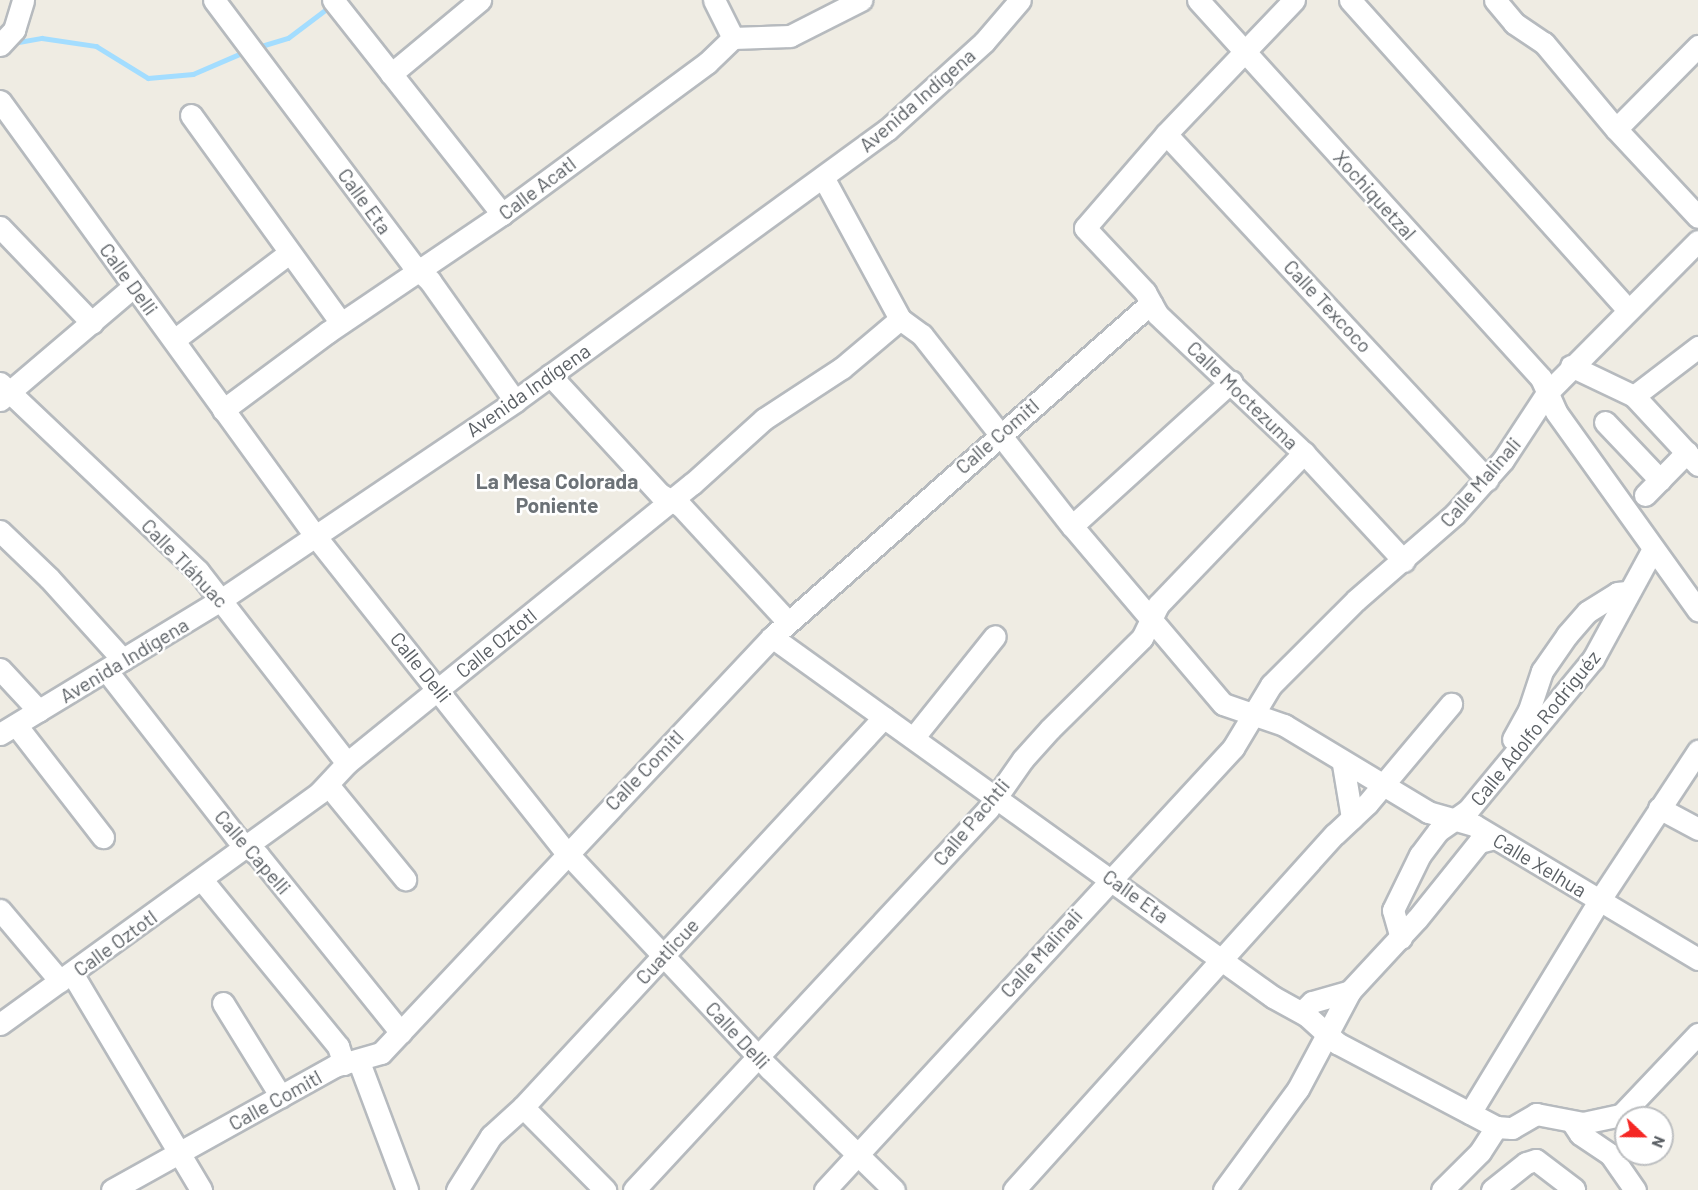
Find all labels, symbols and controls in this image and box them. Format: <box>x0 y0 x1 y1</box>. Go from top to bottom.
street label: Avenida Indígena <box>854 43 980 157</box>
street label: Xochiquetzal <box>1329 145 1421 245</box>
street label: Calle Acatl <box>494 151 580 225</box>
street label: Calle Eta <box>333 163 397 239</box>
street label: Calle Delli <box>95 238 163 320</box>
street label: Calle Texcoco <box>1279 255 1377 357</box>
street label: Calle Moctezuma <box>1182 336 1304 454</box>
street label: Avenida Indígena <box>461 338 595 442</box>
street label: Calle Comitl <box>950 393 1044 479</box>
street label: Calle Malinali <box>1435 432 1525 532</box>
district label: La Mesa Colorada Poniente <box>476 468 638 518</box>
street label: Calle Tláhuac <box>137 514 233 612</box>
street label: Calle Oztotl <box>451 603 541 683</box>
street label: Avenida Indígena <box>55 612 193 708</box>
street label: Calle Delli <box>385 627 457 707</box>
street label: Calle Adolfo Rodriguéz <box>1465 646 1605 810</box>
street label: Calle Comitl <box>600 725 688 815</box>
street label: Calle Pachtli <box>928 774 1014 870</box>
street label: Calle Capelli <box>210 805 296 899</box>
street label: Calle Xelhua <box>1489 828 1591 902</box>
street label: Calle Eta <box>1098 864 1174 928</box>
street label: Calle Malinali <box>995 904 1087 1002</box>
street label: Calle Oztotl <box>69 905 161 981</box>
street label: Cuatlicue <box>630 913 704 989</box>
street label: Calle Delli <box>701 996 775 1074</box>
street label: Calle Comitl <box>224 1065 326 1135</box>
north arrow <box>1614 1106 1674 1166</box>
text: N <box>1649 1134 1670 1151</box>

